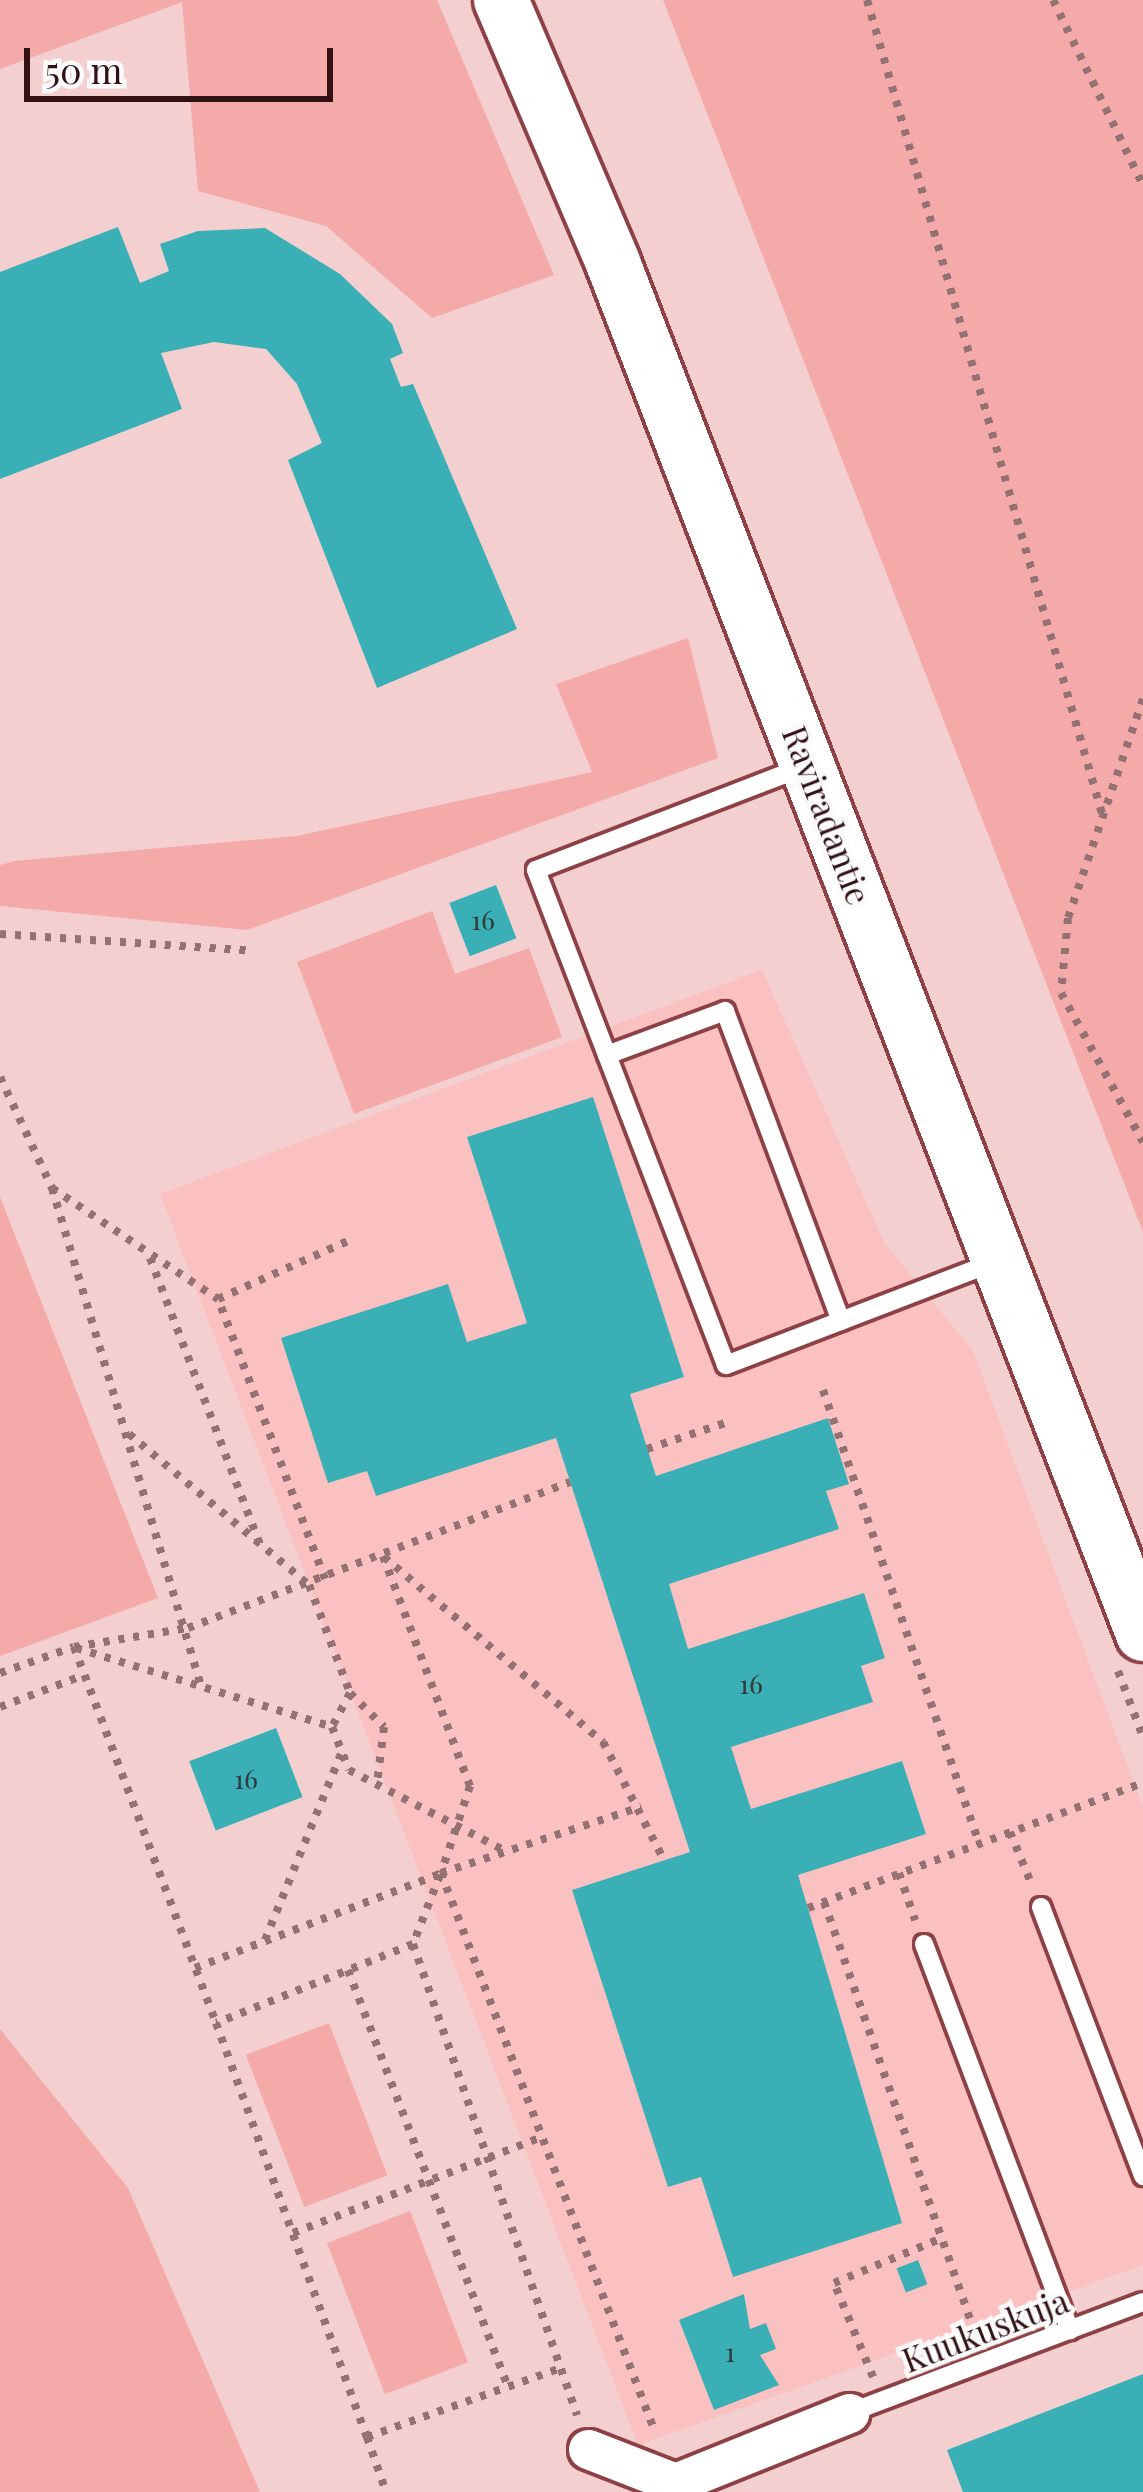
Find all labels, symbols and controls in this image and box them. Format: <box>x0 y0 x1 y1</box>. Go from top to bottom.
scale bar <box>30 24 339 98</box>
text: 50 m <box>45 45 122 93</box>
street label: Raviradantie <box>775 720 879 910</box>
house number: 16 <box>471 904 495 936</box>
house number: 16 <box>739 1668 763 1700</box>
house number: 16 <box>234 1763 258 1795</box>
street label: Kuukuskuja <box>896 2280 1074 2380</box>
house number: 1 <box>725 2336 735 2368</box>

